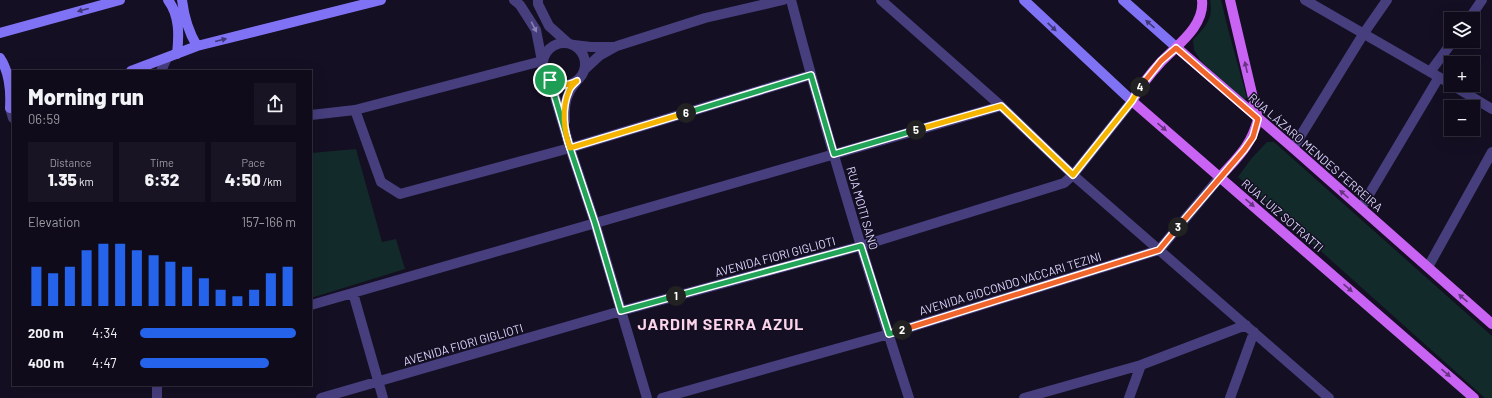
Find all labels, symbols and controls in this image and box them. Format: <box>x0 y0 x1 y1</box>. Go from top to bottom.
one-way arrow <box>77 8 89 14</box>
map controls <box>1444 12 1480 136</box>
button: layers <box>1444 12 1480 48</box>
one-way arrow <box>1144 19 1155 28</box>
one-way arrow <box>530 22 537 33</box>
one-way arrow <box>1047 22 1057 31</box>
one-way arrow <box>215 37 227 43</box>
button: + <box>1444 56 1480 92</box>
one-way arrow <box>1243 61 1249 74</box>
pin <box>533 63 567 97</box>
icon: arrive <box>539 69 561 91</box>
pin: 4 <box>1130 77 1150 97</box>
text: 4 <box>1137 80 1143 93</box>
text: Morning run <box>28 83 144 109</box>
button: share <box>254 83 296 125</box>
street label: RUA LÁZARO MENDES FERREIRA <box>1246 90 1386 214</box>
button: − <box>1444 100 1480 136</box>
pin: 6 <box>676 103 696 123</box>
text: 6 <box>683 106 689 119</box>
text: 06:59 <box>28 111 60 127</box>
pin: 5 <box>906 120 926 140</box>
one-way arrow <box>1156 122 1167 131</box>
text: 5 <box>913 123 919 136</box>
text: Distance <box>50 156 92 169</box>
text: Time <box>150 156 174 169</box>
text: Pace <box>242 156 265 169</box>
street label: RUA MOITI SANO <box>844 165 882 251</box>
text: 1.35 <box>48 169 77 189</box>
text: 6:32 <box>145 169 179 189</box>
text: 4:50 <box>225 169 261 189</box>
text: km <box>77 175 94 188</box>
text: /km <box>261 175 282 188</box>
street label: RUA LUIZ SOTRATTI <box>1239 176 1327 254</box>
one-way arrow <box>1339 189 1350 198</box>
one-way arrow <box>1244 198 1255 207</box>
text: Elevation <box>28 214 80 230</box>
text: 157–166 m <box>241 214 296 230</box>
pin: 3 <box>1168 217 1188 237</box>
text: 3 <box>1175 220 1181 233</box>
street label: AVENIDA FIORI GIGLIOTI <box>713 233 837 279</box>
street label: AVENIDA GIOCONDO VACCARI TEZINI <box>917 249 1103 317</box>
one-way arrow <box>1343 283 1352 292</box>
pin: 1 <box>666 286 686 306</box>
text: 1 <box>674 289 678 302</box>
one-way arrow <box>1458 294 1468 303</box>
district label: JARDIM SERRA AZUL <box>637 314 805 333</box>
street label: AVENIDA FIORI GIGLIOTI <box>401 320 525 368</box>
pin: 2 <box>892 320 912 340</box>
text: 2 <box>899 323 905 336</box>
text: 200 m <box>28 325 64 341</box>
text: 4:34 <box>92 325 117 341</box>
text: 400 m <box>28 355 64 371</box>
text: 4:47 <box>92 355 117 371</box>
one-way arrow <box>1441 369 1451 378</box>

